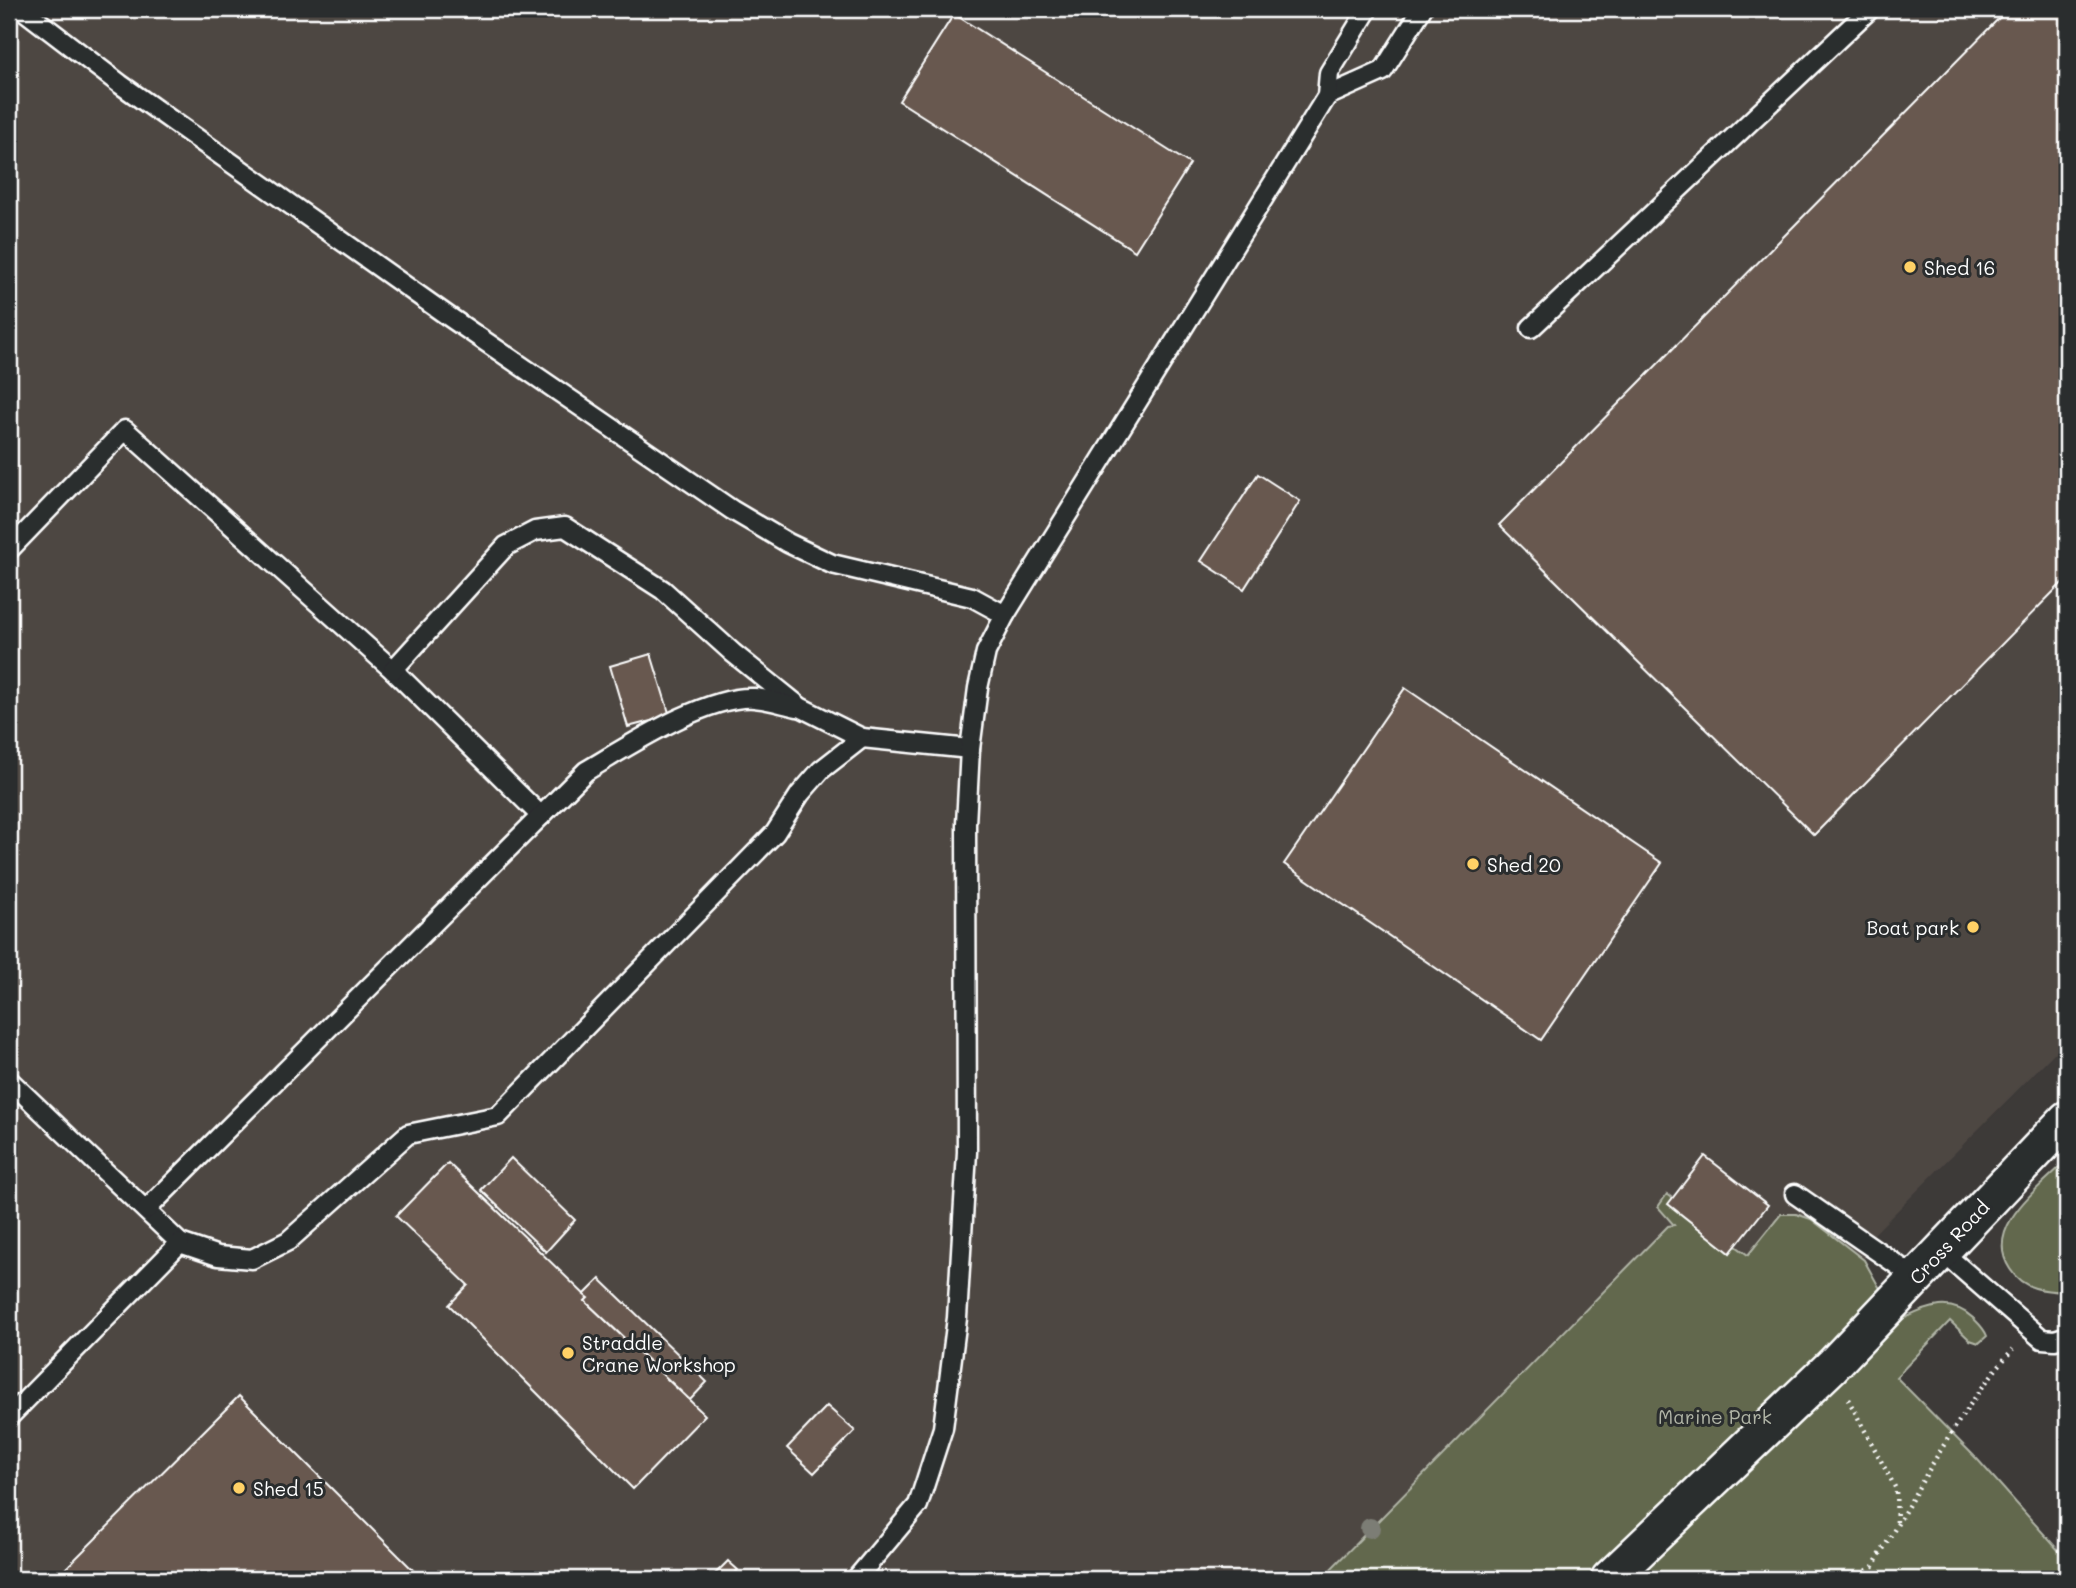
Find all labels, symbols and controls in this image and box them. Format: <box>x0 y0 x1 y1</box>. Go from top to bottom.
place label: Shed 16 <box>1924 255 1995 280</box>
marker: Shed 16 <box>1902 259 1918 275</box>
place label: Shed 20 <box>1487 852 1561 877</box>
marker: Shed 20 <box>1465 856 1481 872</box>
place label: Boat park <box>1866 915 1959 940</box>
marker: Boat park <box>1965 919 1981 935</box>
street label: Cross Road <box>1904 1195 1994 1289</box>
place label: Straddle Crane Workshop <box>582 1330 736 1377</box>
marker: Straddle Crane Workshop <box>560 1345 576 1361</box>
park label: Marine Park <box>1658 1404 1772 1429</box>
place label: Shed 15 <box>253 1476 324 1501</box>
marker: Shed 15 <box>231 1480 247 1496</box>

